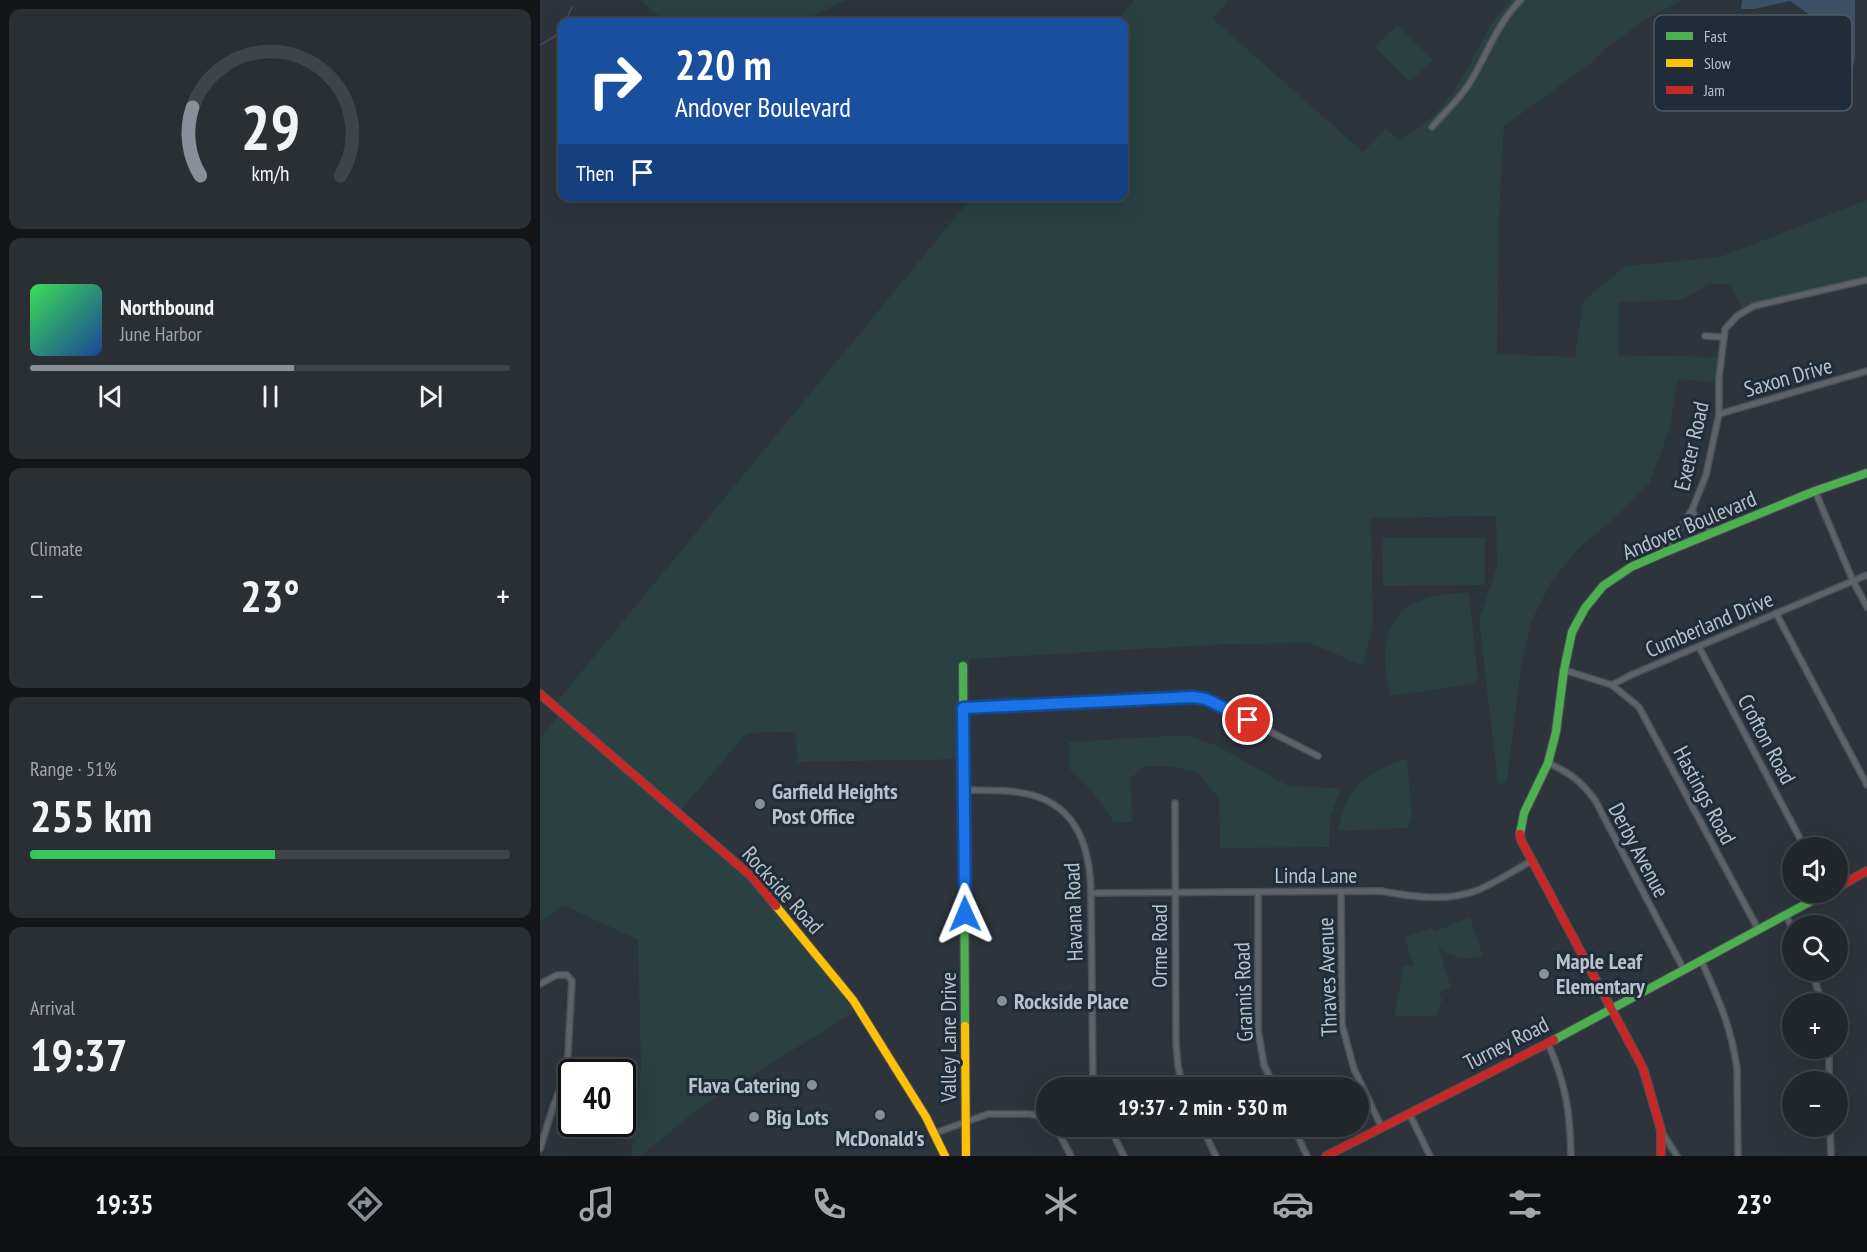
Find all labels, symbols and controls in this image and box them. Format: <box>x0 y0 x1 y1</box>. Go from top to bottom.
legend <box>1654 15 1852 111</box>
text: Fast <box>1704 26 1727 46</box>
text: 220 m <box>675 37 772 92</box>
icon: right <box>576 42 654 120</box>
text: Slow <box>1704 53 1731 73</box>
text: Jam <box>1703 80 1725 100</box>
text: 29 <box>240 86 300 167</box>
text: Andover Boulevard <box>675 90 851 124</box>
icon: arrive <box>626 156 659 189</box>
text: Then <box>576 159 614 187</box>
text: km/h <box>251 160 289 188</box>
text: Northbound <box>120 293 214 321</box>
text: June Harbor <box>120 321 202 347</box>
street label: Saxon Drive <box>1741 351 1835 403</box>
icon: previous <box>94 380 127 413</box>
icon: pause <box>254 380 287 413</box>
icon: next <box>414 380 447 413</box>
street label: Exeter Road <box>1667 399 1715 493</box>
street label: Andover Boulevard <box>1618 484 1760 566</box>
text: Climate <box>30 536 83 562</box>
text: 23° <box>240 566 300 624</box>
text: − <box>30 574 44 617</box>
text: + <box>496 574 510 617</box>
street label: Cumberland Drive <box>1641 585 1777 663</box>
street label: Crofton Road <box>1732 689 1802 789</box>
pin <box>1222 694 1273 745</box>
icon: arrive <box>1231 703 1264 736</box>
street label: Hastings Road <box>1667 741 1743 849</box>
text: Range · 51% <box>30 756 117 782</box>
place label: Garfield Heights Post Office <box>772 777 898 830</box>
text: 255 km <box>30 786 152 844</box>
marker: Garfield Heights Post Office <box>753 797 767 811</box>
street label: Derby Avenue <box>1602 798 1676 902</box>
map controls <box>1782 837 1848 1137</box>
button: sound <box>1782 837 1848 903</box>
street label: Rockside Road <box>736 840 830 940</box>
street label: Linda Lane <box>1275 861 1357 889</box>
street label: Havana Road <box>1057 862 1089 962</box>
position arrow <box>933 882 997 946</box>
street label: Orme Road <box>1145 904 1173 988</box>
button: search <box>1782 915 1848 981</box>
street label: Thraves Avenue <box>1311 917 1343 1037</box>
street label: Grannis Road <box>1227 942 1259 1042</box>
place label: Maple Leaf Elementary <box>1556 947 1646 1000</box>
marker: Maple Leaf Elementary <box>1537 967 1551 981</box>
street label: Valley Lane Drive <box>934 972 962 1103</box>
place label: Rockside Place <box>1014 987 1129 1015</box>
button: + <box>1782 993 1848 1059</box>
marker: Rockside Place <box>995 994 1009 1008</box>
text: Arrival <box>30 995 75 1021</box>
street label: Turney Road <box>1459 1010 1553 1076</box>
text: 19:37 <box>30 1025 127 1083</box>
speed limit sign: 40 <box>558 1059 636 1137</box>
place label: Flava Catering <box>688 1071 800 1099</box>
button: − <box>1782 1071 1848 1137</box>
marker: Flava Catering <box>805 1078 819 1092</box>
text: 19:37 · 2 min · 530 m <box>1118 1093 1287 1121</box>
place label: Big Lots <box>766 1103 829 1131</box>
marker: McDonald's <box>873 1108 887 1122</box>
marker: Big Lots <box>747 1110 761 1124</box>
place label: McDonald's <box>835 1124 925 1152</box>
icon: directions <box>344 1183 386 1225</box>
icon: music <box>576 1183 618 1225</box>
icon: phone <box>808 1183 850 1225</box>
icon: climate <box>1040 1183 1082 1225</box>
icon: car <box>1272 1183 1314 1225</box>
icon: filters <box>1504 1183 1546 1225</box>
text: 19:35 <box>95 1187 153 1221</box>
text: 23° <box>1736 1187 1772 1221</box>

